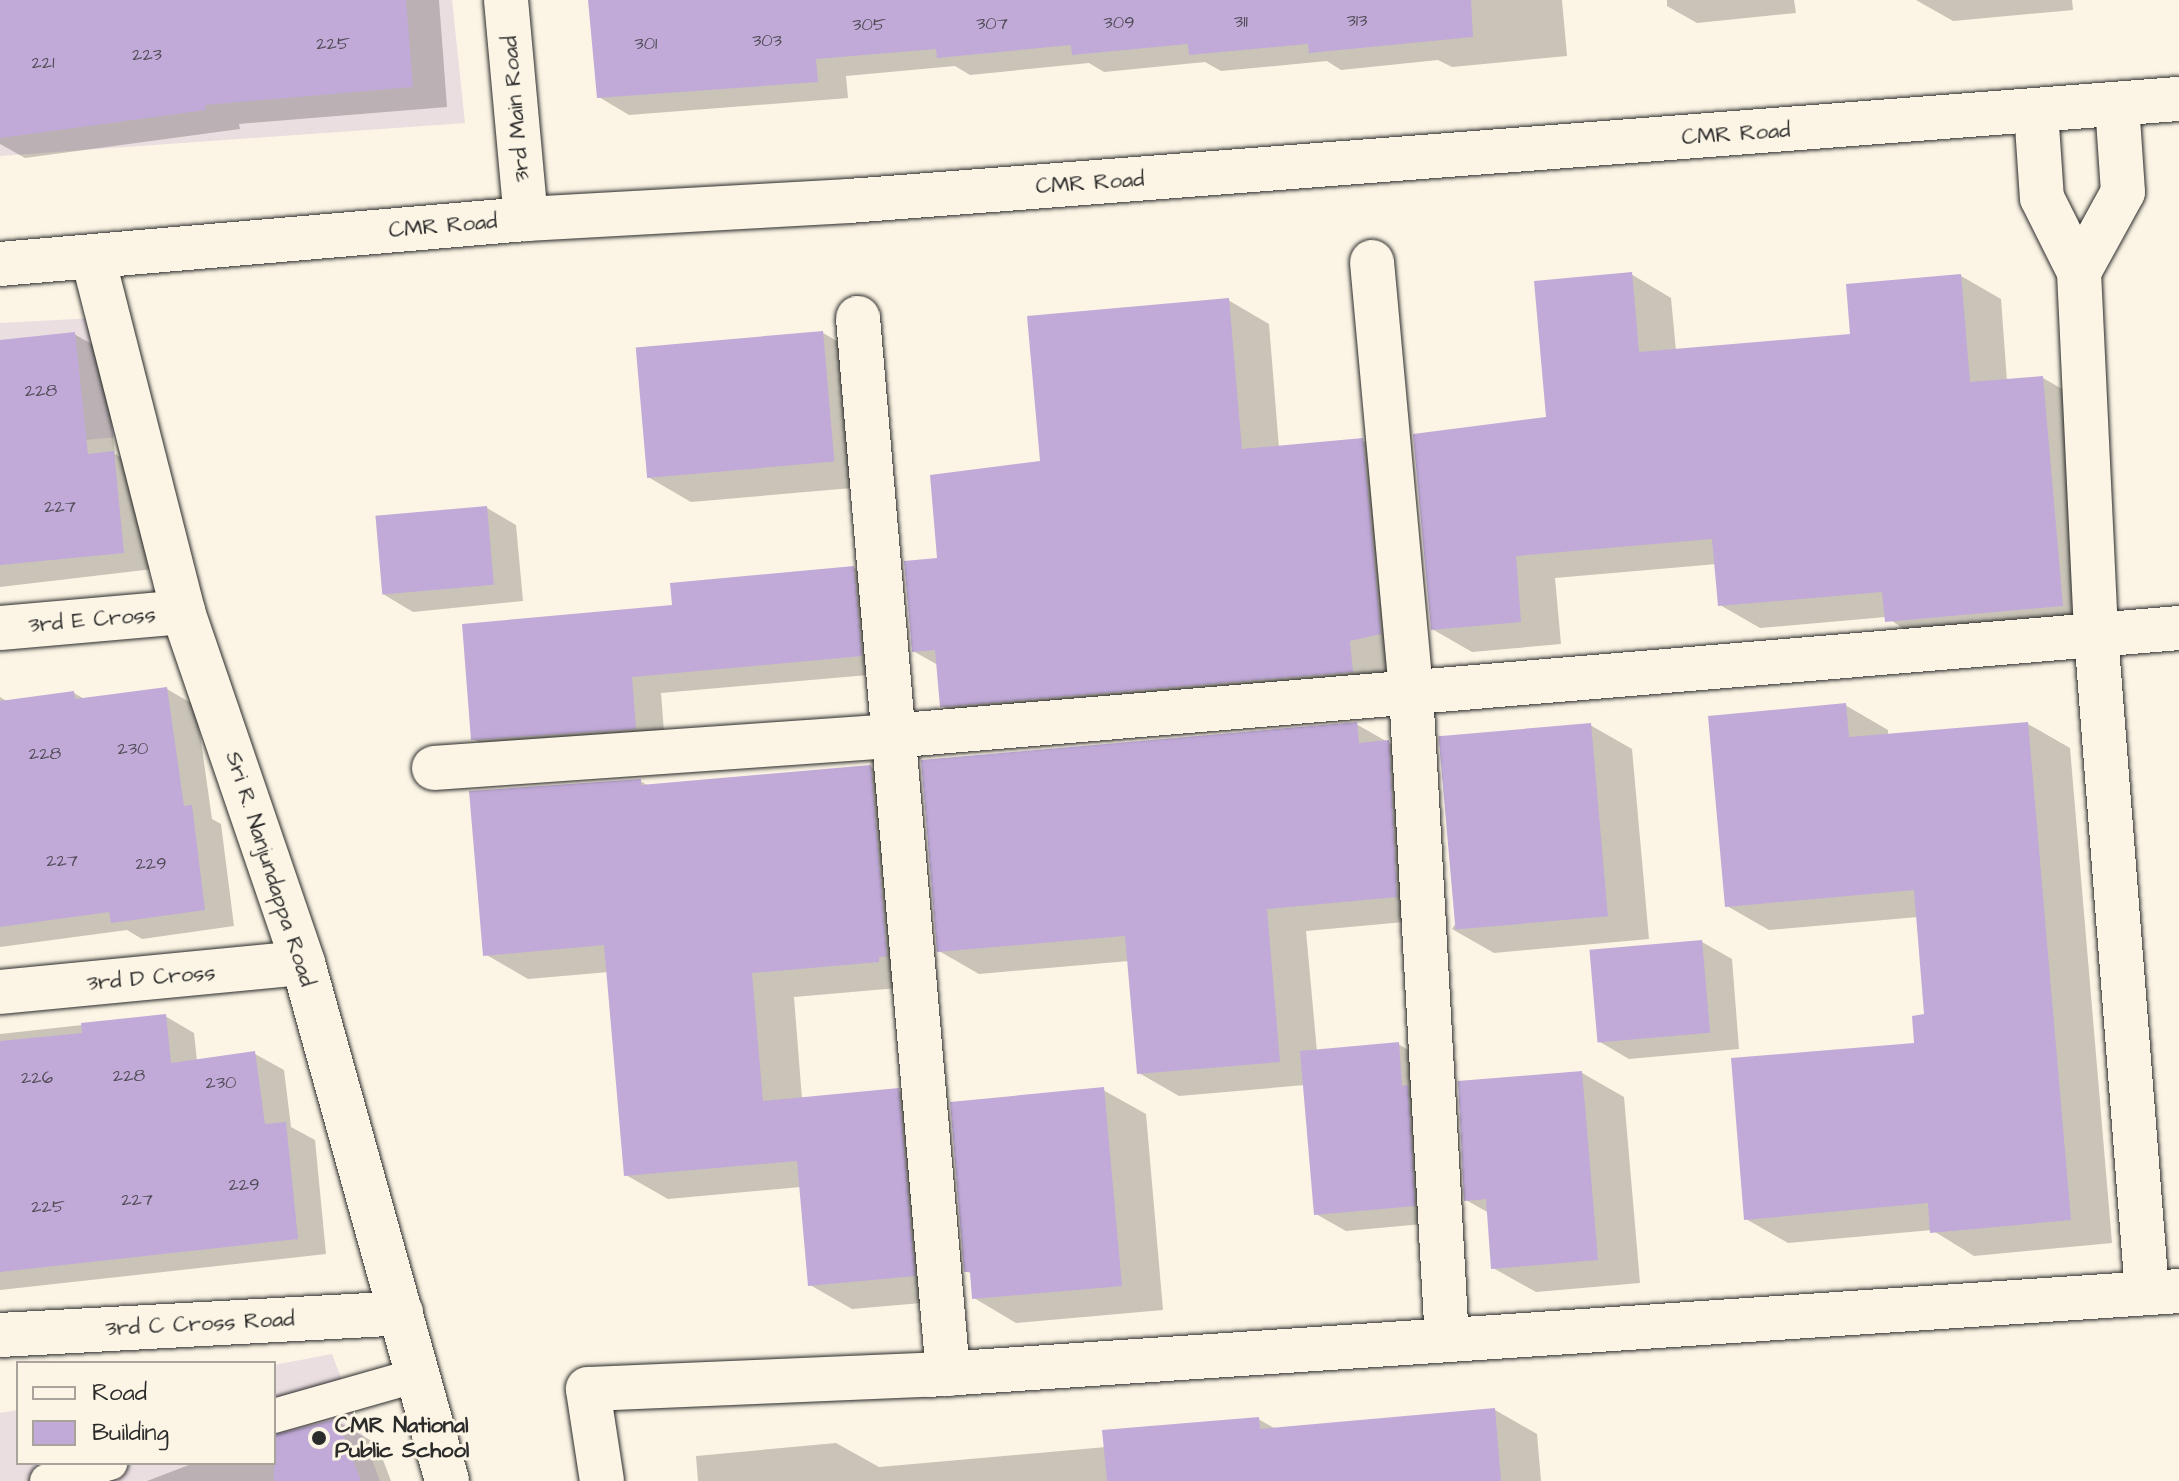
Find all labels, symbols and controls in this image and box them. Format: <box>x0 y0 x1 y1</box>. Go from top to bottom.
house number: 313 <box>1347 10 1367 32</box>
house number: 311 <box>1234 11 1248 33</box>
house number: 309 <box>1104 12 1134 34</box>
house number: 307 <box>976 13 1008 35</box>
house number: 305 <box>852 14 886 36</box>
house number: 303 <box>752 30 782 52</box>
house number: 225 <box>316 33 350 55</box>
house number: 301 <box>635 33 657 55</box>
street label: 3rd Main Road <box>496 35 536 183</box>
house number: 223 <box>132 44 162 66</box>
house number: 221 <box>32 52 54 74</box>
street label: CMR Road <box>1681 117 1791 151</box>
street label: CMR Road <box>1035 166 1145 200</box>
street label: CMR Road <box>388 208 498 244</box>
house number: 228 <box>25 380 57 402</box>
house number: 227 <box>44 496 76 518</box>
street label: 3rd E Cross <box>27 601 157 639</box>
house number: 230 <box>118 738 148 760</box>
house number: 228 <box>29 743 61 765</box>
street label: Sri R. Nanjundappa Road <box>220 748 320 990</box>
house number: 227 <box>46 850 78 872</box>
house number: 229 <box>136 853 166 875</box>
street label: 3rd D Cross <box>86 959 216 997</box>
house number: 228 <box>113 1065 145 1087</box>
house number: 226 <box>21 1067 53 1089</box>
house number: 230 <box>206 1072 236 1094</box>
house number: 229 <box>229 1174 259 1196</box>
house number: 227 <box>121 1189 153 1211</box>
house number: 225 <box>31 1196 65 1218</box>
street label: 3rd C Cross Road <box>105 1306 295 1342</box>
legend <box>16 1361 276 1465</box>
text: Road <box>92 1376 147 1410</box>
place label: CMR National Public School <box>335 1412 469 1464</box>
text: Building <box>92 1416 169 1450</box>
marker: CMR National Public School <box>310 1429 328 1447</box>

